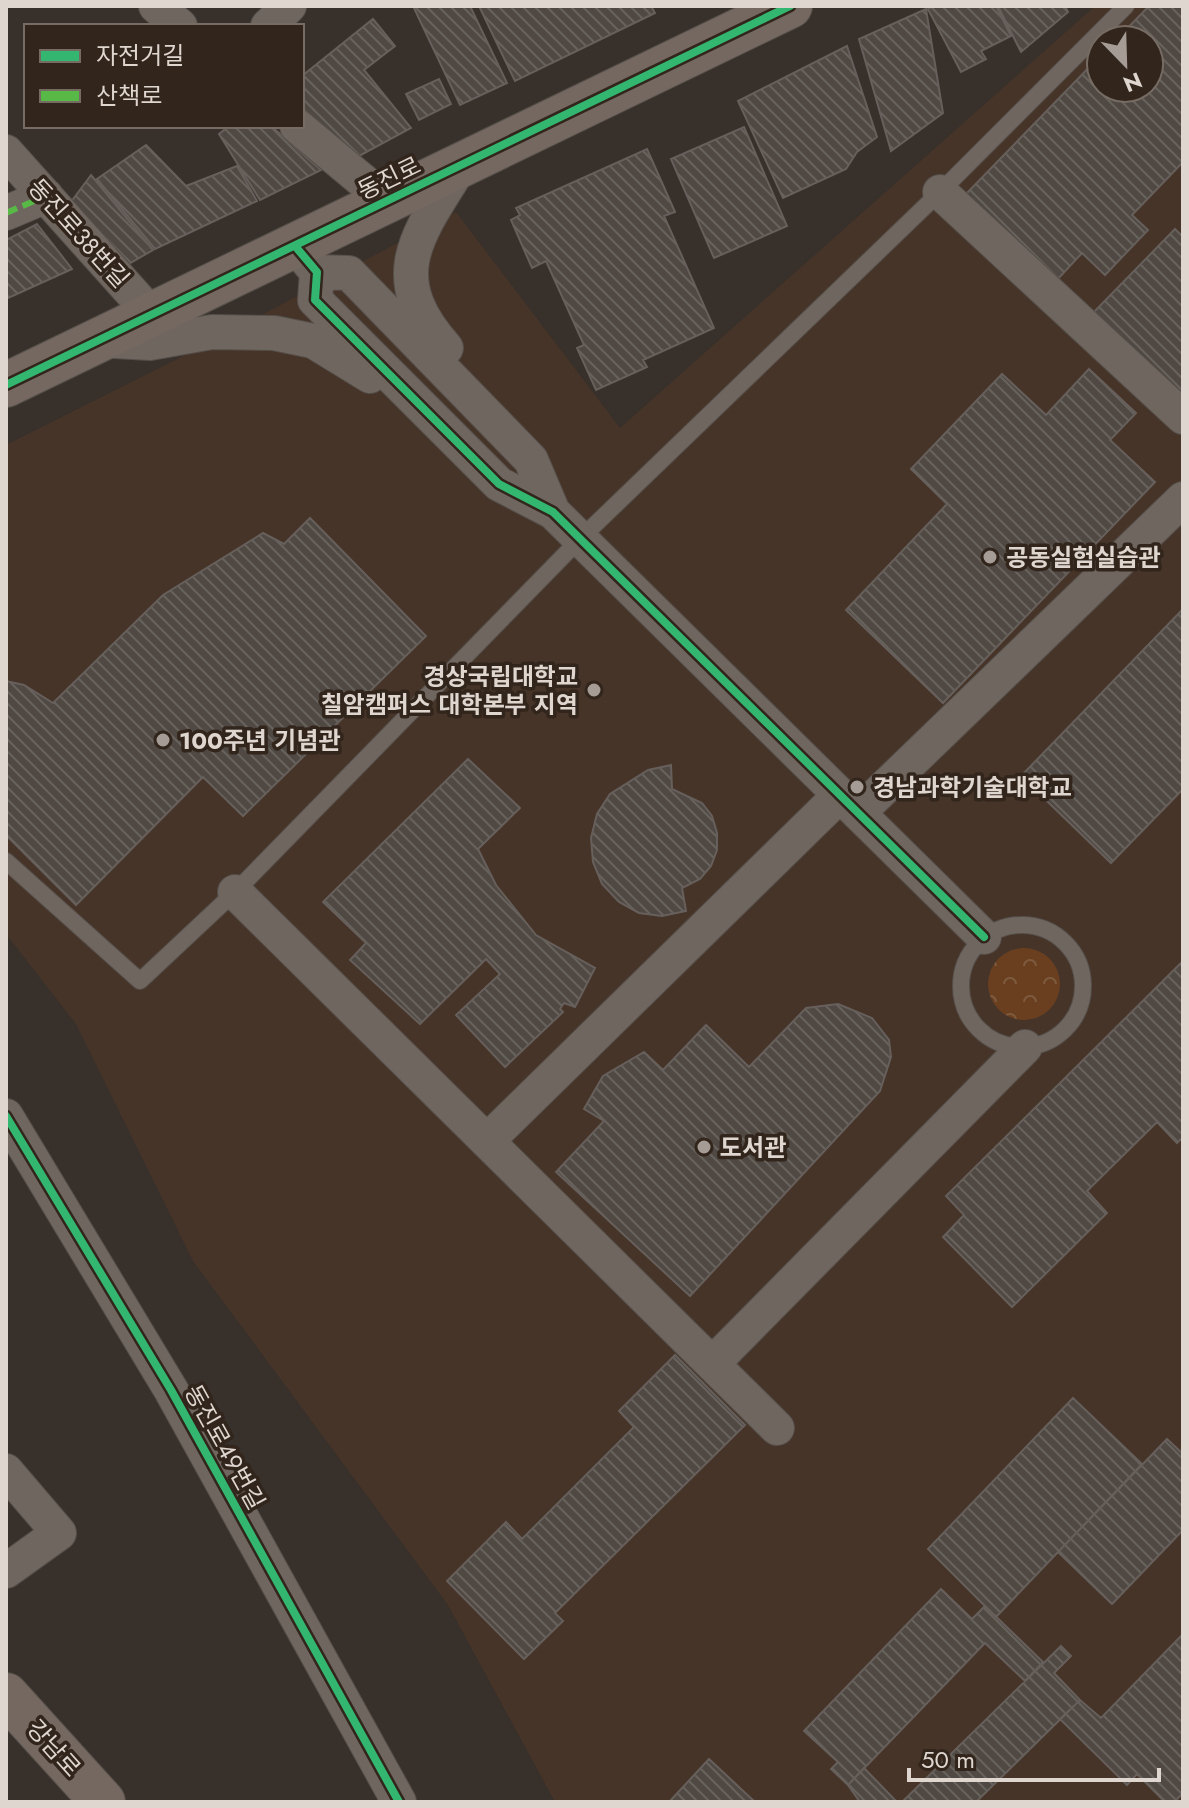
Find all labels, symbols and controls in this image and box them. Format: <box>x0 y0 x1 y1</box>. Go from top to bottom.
legend <box>24 24 304 128</box>
north arrow <box>1085 24 1165 104</box>
text: 자전거길 <box>96 38 184 73</box>
text: N <box>1119 64 1147 101</box>
text: 산책로 <box>96 78 162 113</box>
street label: 동진로 <box>352 148 426 208</box>
street label: 동진로38번길 <box>20 171 138 295</box>
place label: 공동실험실습관 <box>1006 540 1161 575</box>
marker: 공동실험실습관 <box>981 548 999 566</box>
place label: 경상국립대학교 칠암캠퍼스 대학본부 지역 <box>321 659 578 722</box>
marker: 경상국립대학교 칠암캠퍼스 대학본부 지역 <box>585 681 603 699</box>
place label: 100주년 기념관 <box>179 723 341 758</box>
marker: 100주년 기념관 <box>154 731 172 749</box>
place label: 경남과학기술대학교 <box>873 770 1072 805</box>
marker: 경남과학기술대학교 <box>848 778 866 796</box>
place label: 도서관 <box>720 1130 786 1165</box>
marker: 도서관 <box>695 1138 713 1156</box>
street label: 동진로49번길 <box>176 1378 274 1516</box>
street label: 강남로 <box>19 1712 89 1784</box>
scale bar <box>909 1732 1159 1782</box>
text: 50 m <box>921 1742 975 1777</box>

